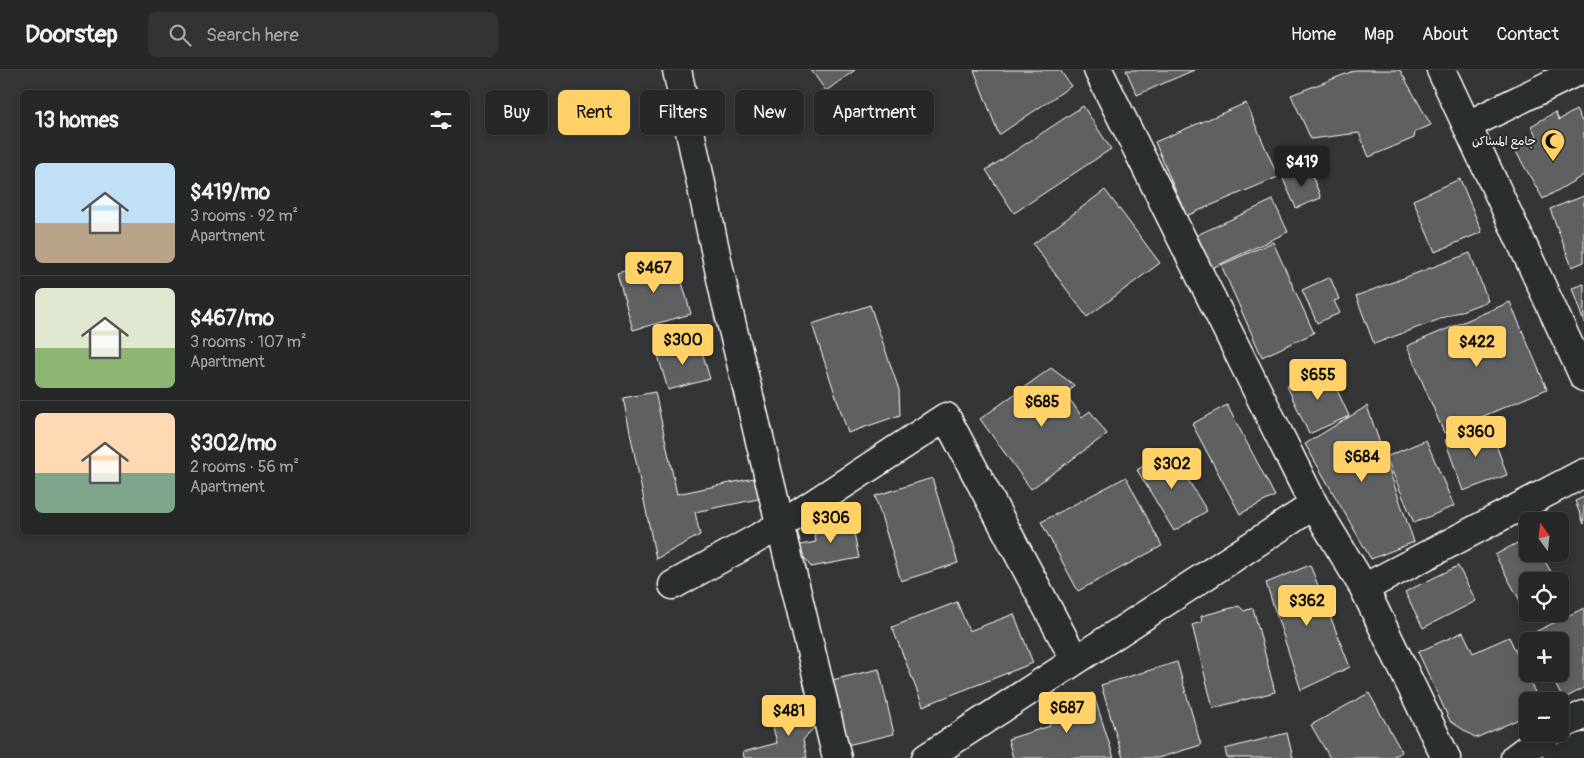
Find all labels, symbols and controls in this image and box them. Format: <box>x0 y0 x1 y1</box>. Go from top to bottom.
search box <box>148 12 498 57</box>
text: Doorstep <box>25 20 118 49</box>
icon: search <box>166 21 194 49</box>
text: Search here <box>206 23 299 47</box>
text: Home <box>1291 23 1336 46</box>
text: Map <box>1364 23 1394 46</box>
text: About <box>1422 23 1468 46</box>
text: Contact <box>1496 23 1559 46</box>
chip: Buy <box>485 90 548 135</box>
chip: Rent <box>558 90 630 135</box>
chip: Filters <box>640 90 725 135</box>
chip: New <box>735 90 804 135</box>
chip: Apartment <box>814 90 934 135</box>
icon: filters <box>427 106 455 134</box>
text: 13 homes <box>35 107 118 134</box>
mosque icon: جامع المساكن <box>1540 128 1566 162</box>
place label: جامع المساكن <box>1472 134 1536 150</box>
pin: $419 <box>1272 146 1332 188</box>
text: $419 <box>1286 152 1318 172</box>
text: $419/mo <box>190 179 270 206</box>
icon: home <box>75 183 135 243</box>
text: 3 rooms · 92 m² <box>190 206 298 226</box>
text: Apartment <box>190 226 265 246</box>
pin: $467 <box>624 252 684 294</box>
text: $467 <box>636 258 672 278</box>
text: $467/mo <box>190 305 274 332</box>
icon: home <box>75 308 135 368</box>
pin: $300 <box>653 324 713 366</box>
pin: $422 <box>1447 326 1507 368</box>
text: $300 <box>663 330 703 350</box>
text: 3 rooms · 107 m² <box>190 332 307 352</box>
text: $422 <box>1459 332 1495 352</box>
text: Apartment <box>190 352 265 372</box>
pin: $655 <box>1288 358 1348 401</box>
text: $655 <box>1300 365 1336 385</box>
pin: $685 <box>1012 386 1072 428</box>
text: $685 <box>1025 392 1059 412</box>
pin: $360 <box>1446 416 1506 458</box>
text: $360 <box>1457 422 1495 442</box>
text: $302/mo <box>190 430 277 457</box>
icon: home <box>75 433 135 493</box>
pin: $684 <box>1332 440 1392 483</box>
text: $684 <box>1344 447 1380 467</box>
pin: $302 <box>1142 448 1202 490</box>
text: $302 <box>1153 454 1191 474</box>
text: 2 rooms · 56 m² <box>190 457 299 477</box>
text: Apartment <box>190 477 265 497</box>
pin: $306 <box>801 502 861 544</box>
text: $306 <box>812 508 850 528</box>
north arrow <box>1519 512 1569 562</box>
map controls <box>1519 512 1569 742</box>
button: locate <box>1519 572 1569 622</box>
pin: $362 <box>1277 584 1337 627</box>
text: $362 <box>1289 591 1325 611</box>
button: + <box>1519 632 1569 682</box>
pin: $687 <box>1037 692 1097 734</box>
button: − <box>1519 692 1569 742</box>
pin: $481 <box>759 694 819 737</box>
text: $687 <box>1050 698 1084 718</box>
text: $481 <box>773 701 805 721</box>

